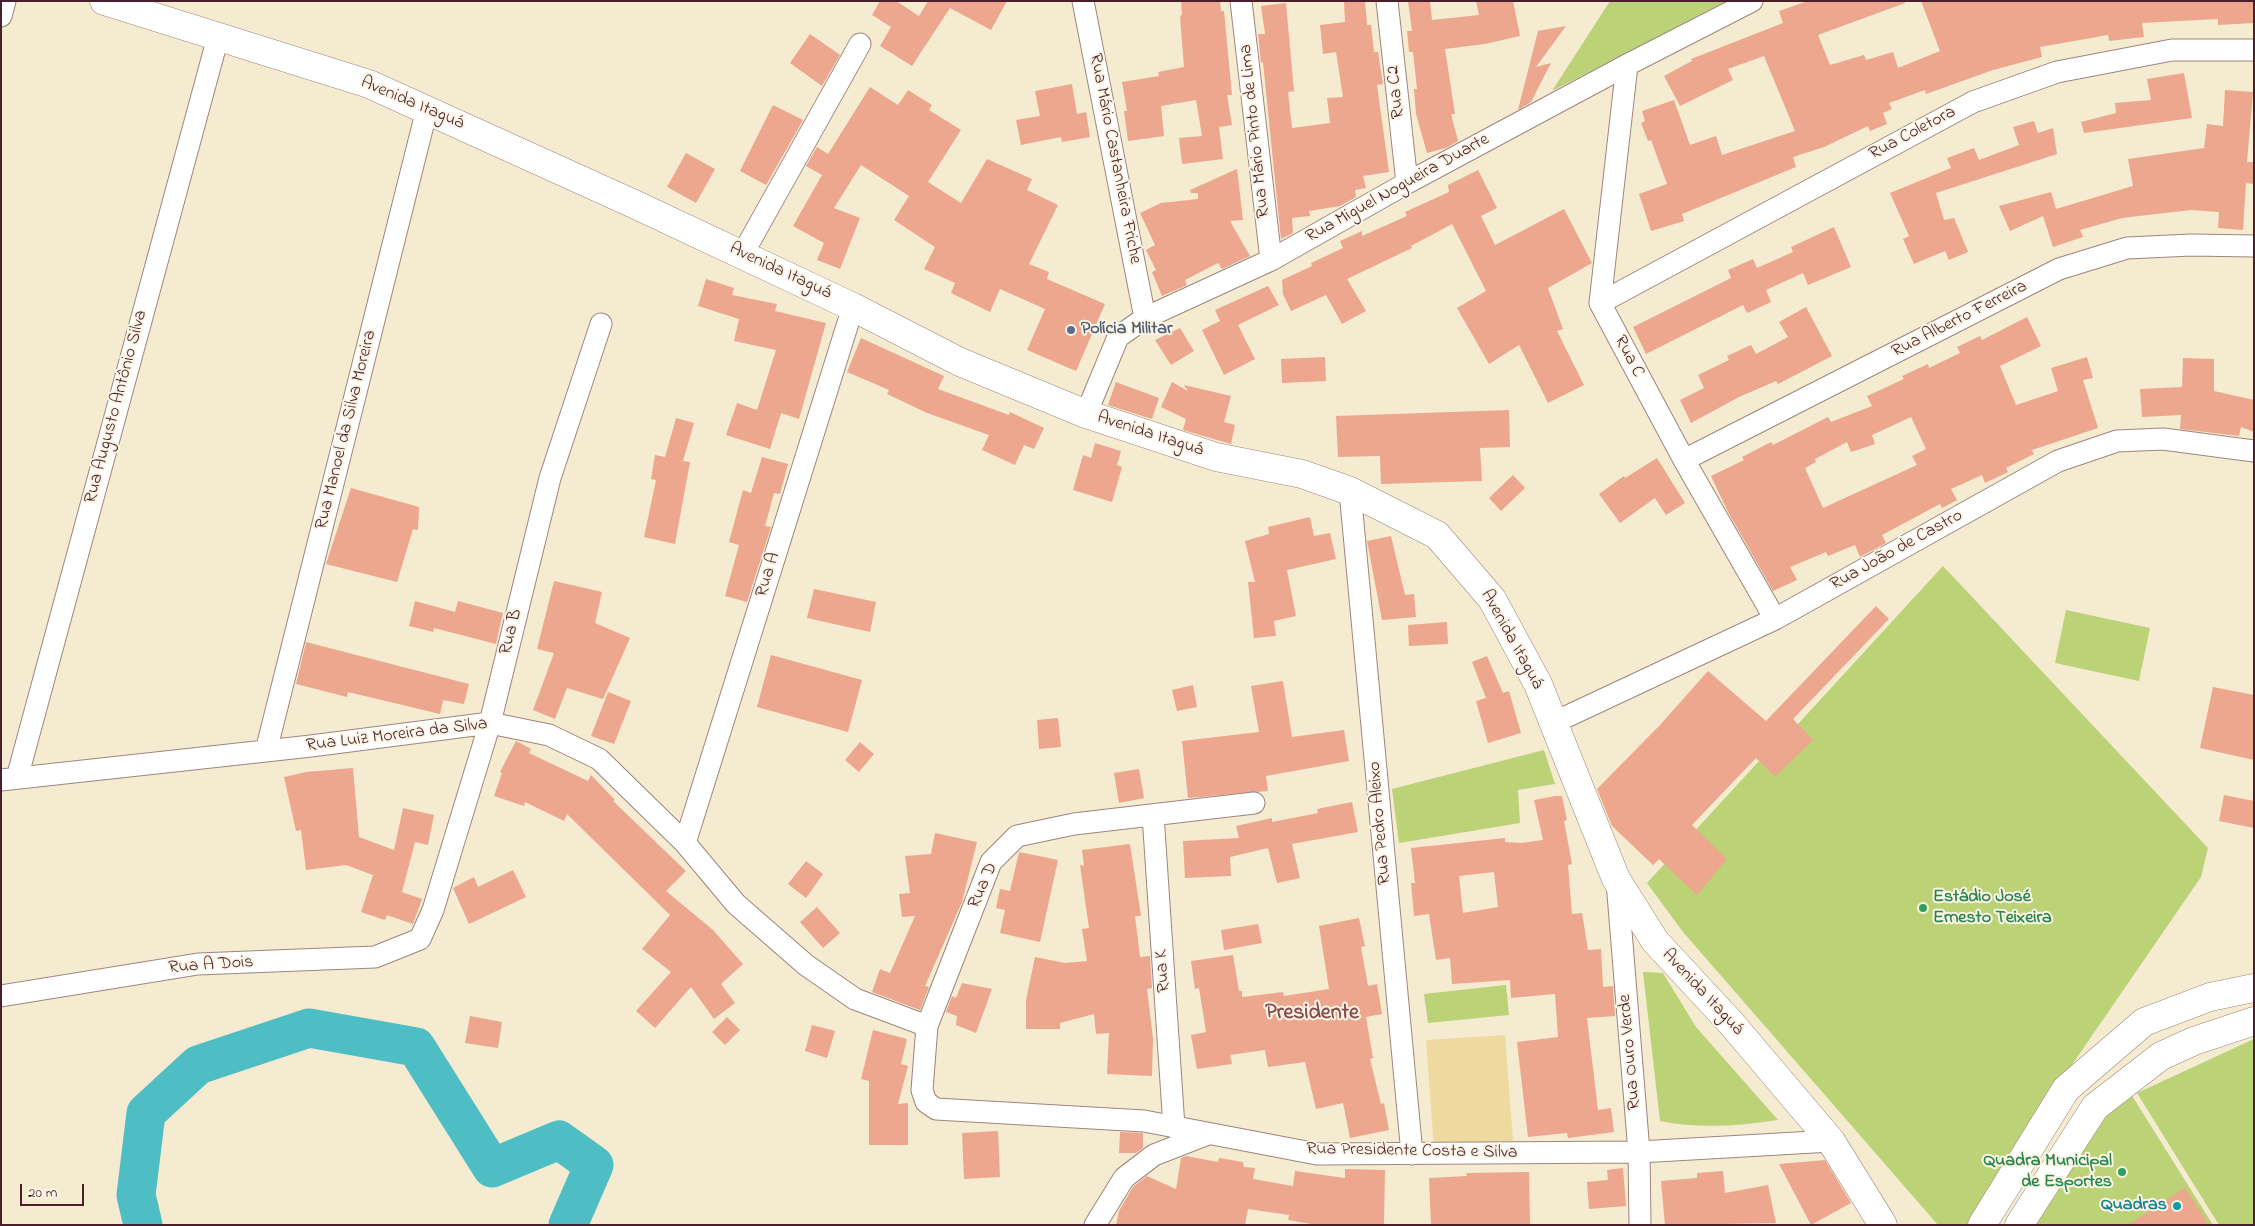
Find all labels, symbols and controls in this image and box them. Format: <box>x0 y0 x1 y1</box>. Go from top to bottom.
street label: Rua Mário Pinto de Lima <box>1236 43 1276 219</box>
street label: Rua Mário Castanheira Friche <box>1083 52 1145 266</box>
street label: Rua C2 <box>1383 64 1411 120</box>
street label: Avenida Itaguá <box>357 72 467 136</box>
street label: Rua Coletora <box>1866 102 1960 166</box>
street label: Rua Miguel Nogueira Duarte <box>1303 130 1493 248</box>
street label: Avenida Itaguá <box>725 239 835 305</box>
street label: Rua Alberto Ferreira <box>1889 277 2031 363</box>
street label: Rua Augusto Antônio Silva <box>81 308 153 506</box>
place label: Polícia Militar <box>1081 319 1173 341</box>
marker: Polícia Militar <box>1065 324 1077 336</box>
street label: Rua Manoel da Silva Moreira <box>312 328 382 532</box>
street label: Rua C <box>1608 332 1648 382</box>
street label: Avenida Itaguá <box>1094 408 1206 462</box>
street label: Rua João de Castro <box>1827 506 1967 596</box>
street label: Rua A <box>752 550 786 600</box>
street label: Avenida Itaguá <box>1475 586 1547 694</box>
street label: Rua B <box>496 607 528 657</box>
street label: Rua Luiz Moreira da Silva <box>305 714 489 758</box>
street label: Rua Pedro Aleixo <box>1365 760 1397 886</box>
street label: Rua D <box>964 860 1004 912</box>
place label: Estádio José Ernesto Teixeira <box>1933 887 2052 930</box>
marker: Estádio José Ernesto Teixeira <box>1917 902 1929 914</box>
street label: Avenida Itaguá <box>1656 945 1748 1041</box>
street label: Rua K <box>1152 949 1176 993</box>
street label: Rua A Dois <box>168 952 254 980</box>
street label: Rua Ouro Verde <box>1615 993 1647 1111</box>
district label: Presidente <box>1265 1001 1359 1027</box>
street label: Rua Presidente Costa e Silva <box>1306 1139 1518 1165</box>
place label: Quadra Municipal de Esportes <box>1983 1151 2112 1194</box>
marker: Quadra Municipal de Esportes <box>2116 1166 2128 1178</box>
scale bar <box>22 1174 86 1206</box>
text: 20 m <box>28 1182 57 1204</box>
place label: Quadras <box>2101 1195 2167 1217</box>
marker: Quadras <box>2171 1200 2183 1212</box>

